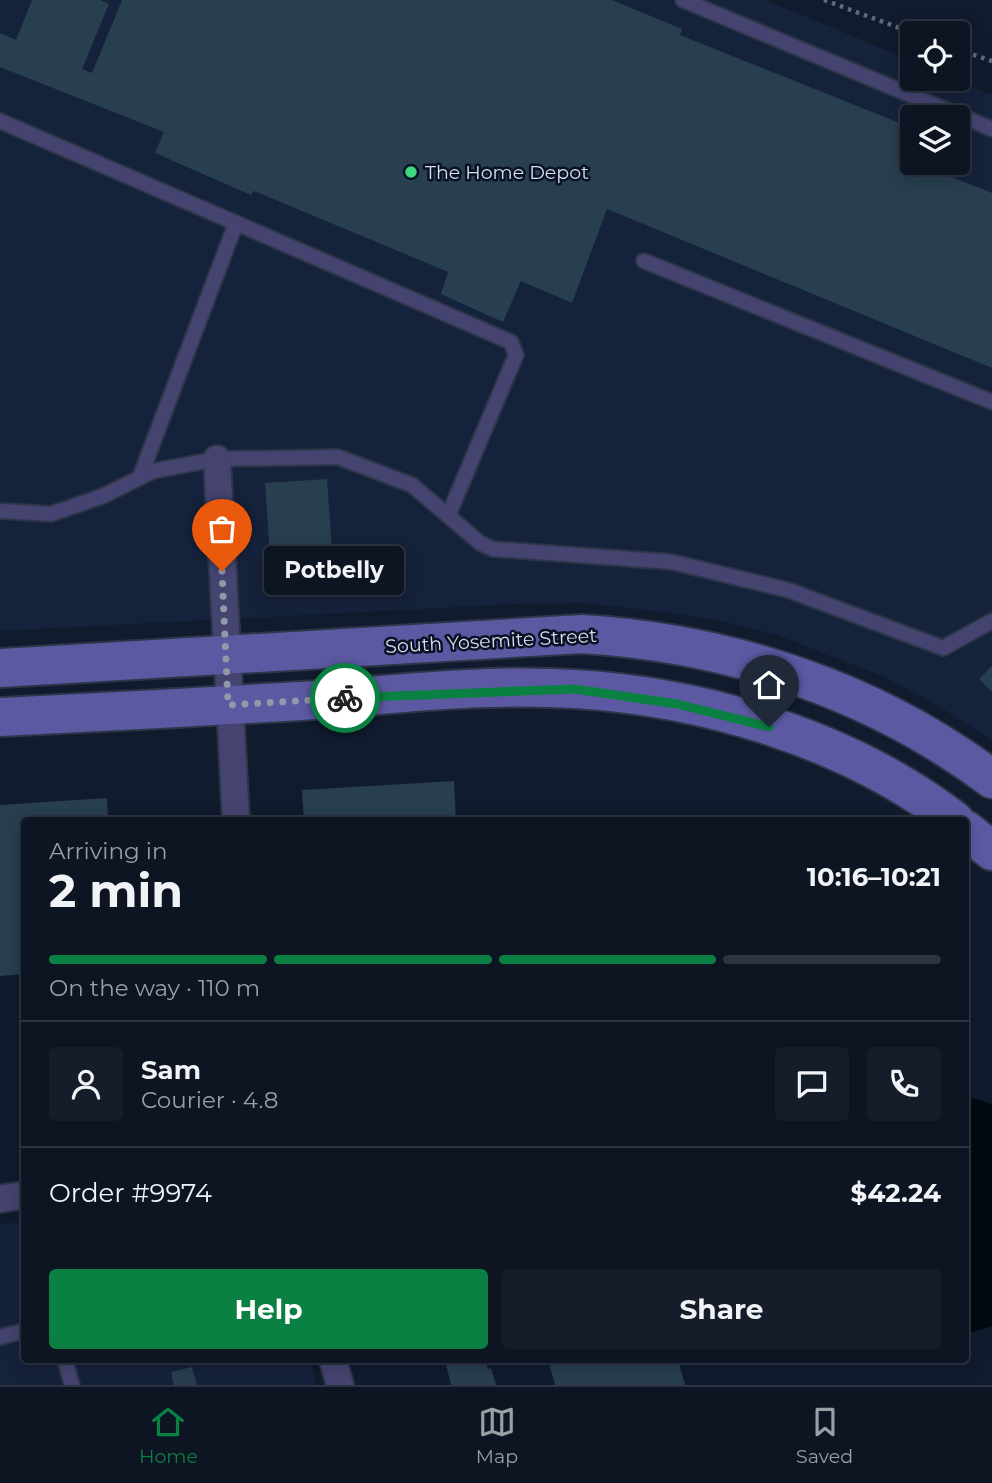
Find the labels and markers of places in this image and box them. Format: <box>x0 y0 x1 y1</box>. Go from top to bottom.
place label: The Home Depot <box>425 161 589 184</box>
marker: The Home Depot <box>403 164 419 180</box>
pin <box>192 499 252 571</box>
callout: Potbelly <box>264 546 404 596</box>
pin <box>739 655 799 727</box>

